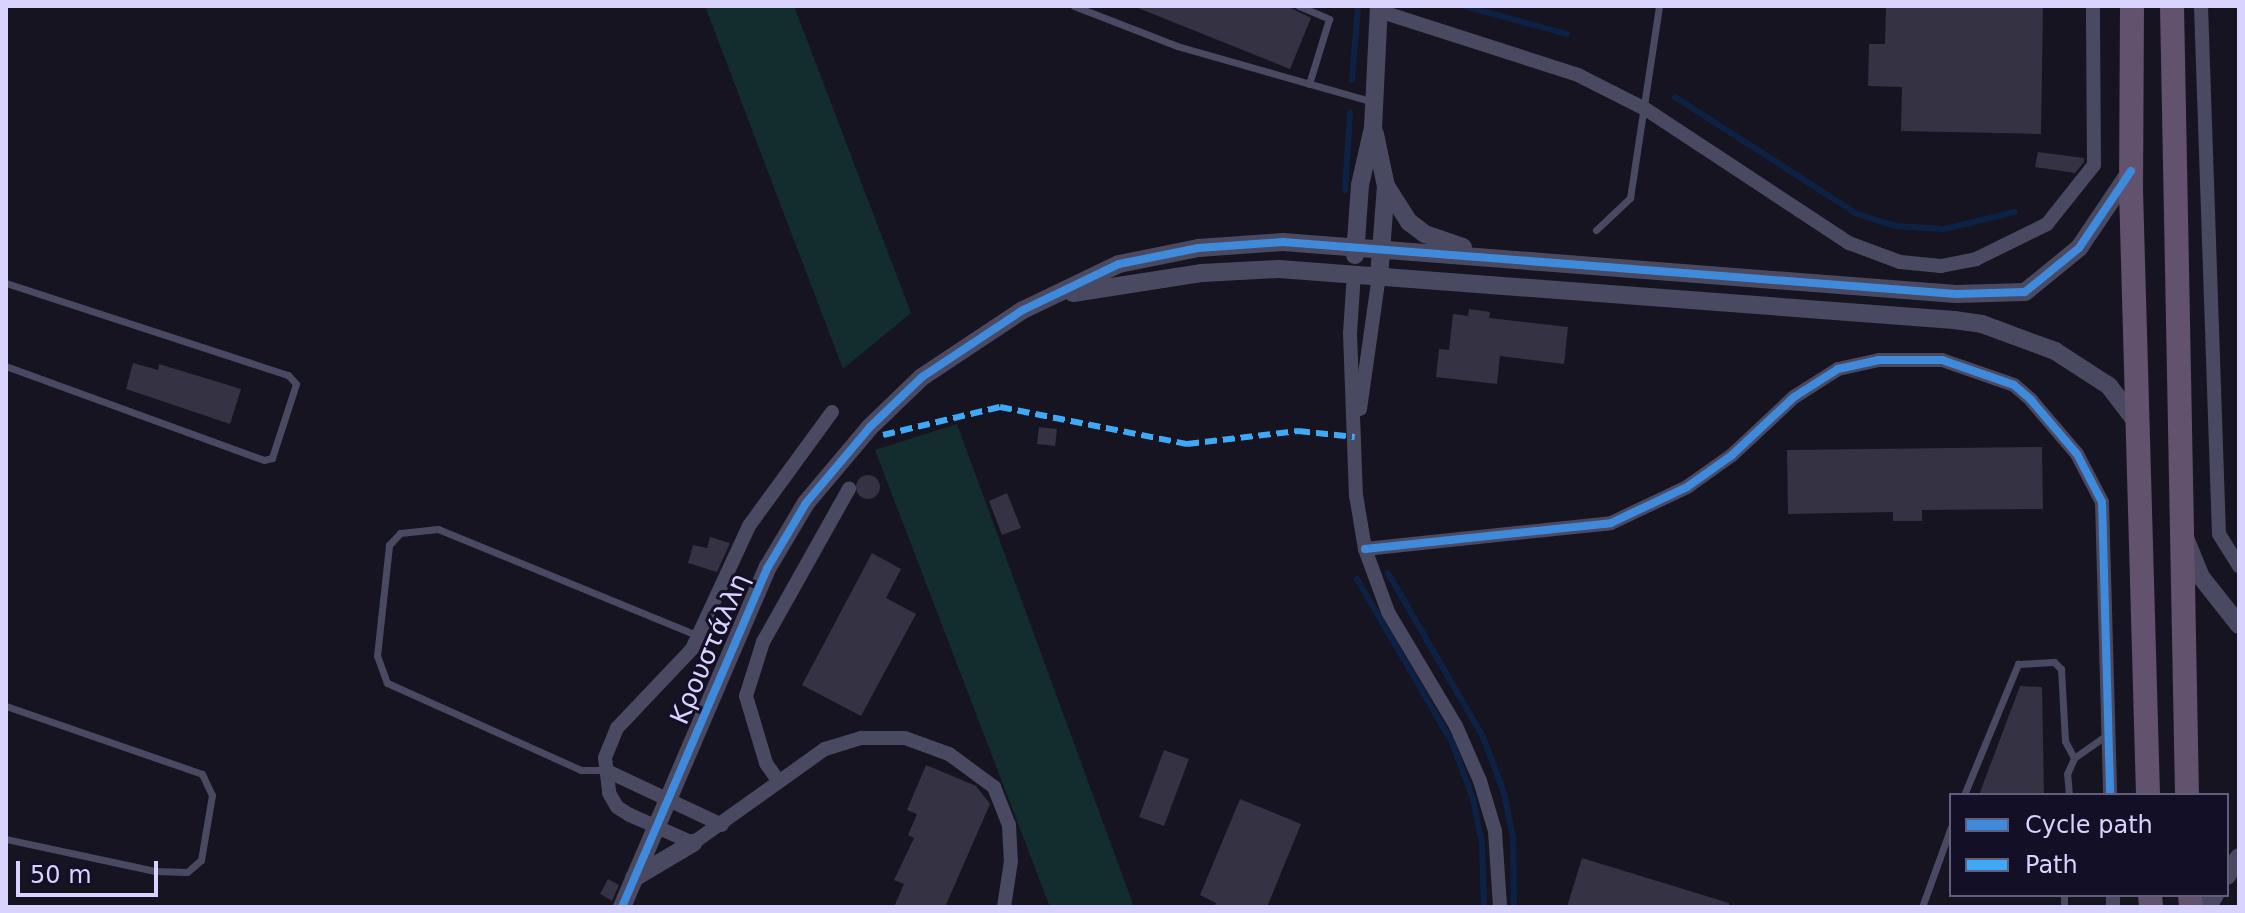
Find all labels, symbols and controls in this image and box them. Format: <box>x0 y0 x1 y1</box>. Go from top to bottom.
street label: Κρουστάλλη <box>664 569 756 729</box>
legend <box>1949 793 2229 897</box>
text: Cycle path <box>2025 811 2153 839</box>
scale bar <box>20 845 162 895</box>
text: Path <box>2025 851 2078 879</box>
text: 50 m <box>30 861 92 889</box>

